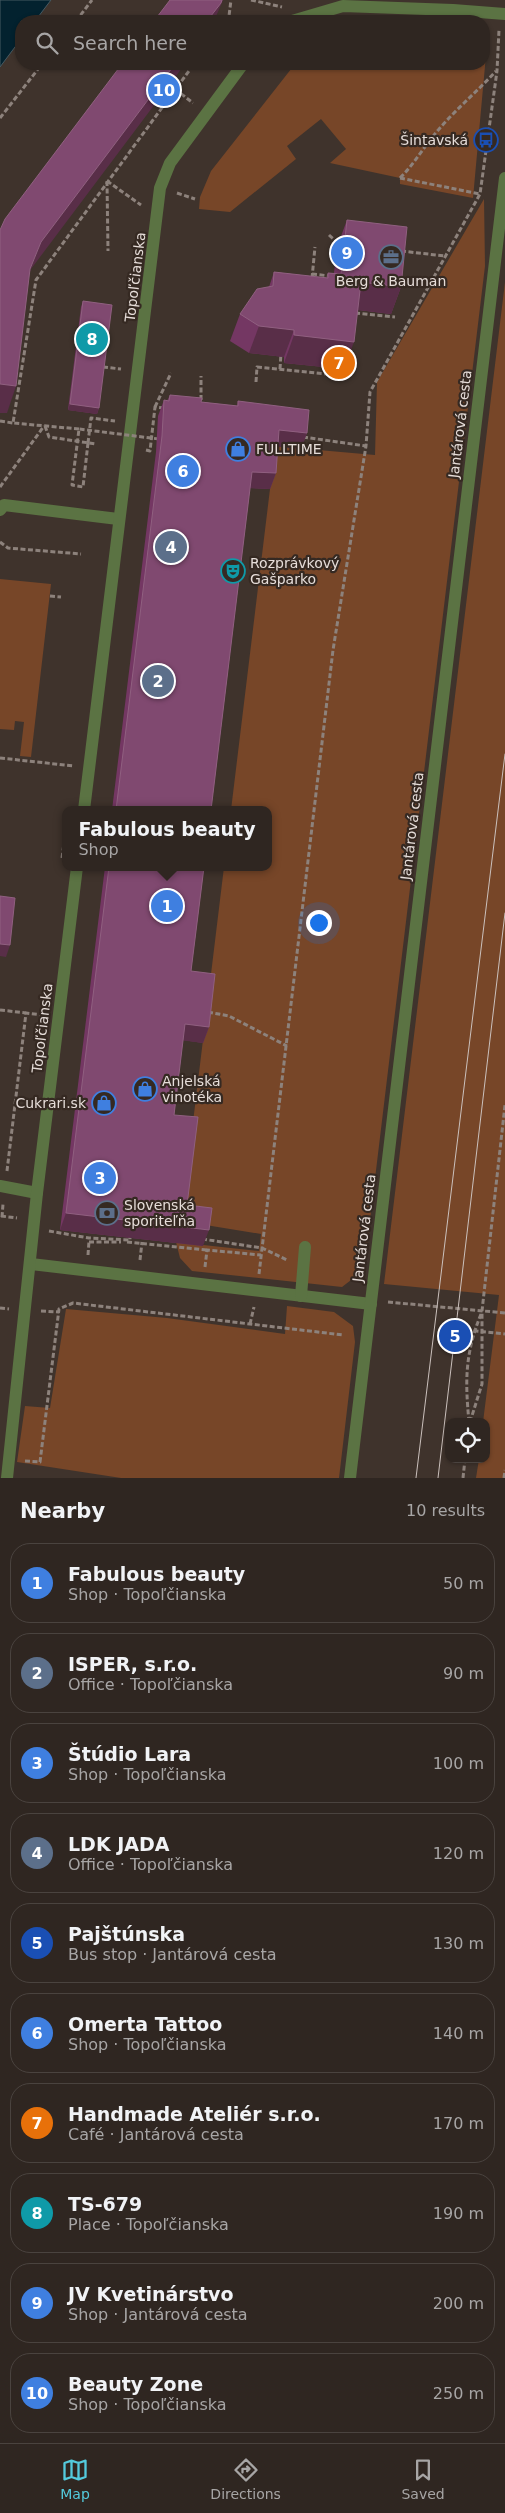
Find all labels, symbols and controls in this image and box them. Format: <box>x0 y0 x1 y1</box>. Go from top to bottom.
search box <box>15 15 490 70</box>
icon: search <box>33 29 61 57</box>
text: Search here <box>73 32 187 54</box>
pin: 10 <box>148 71 180 109</box>
bus stop icon: Šintavská <box>473 127 499 153</box>
place label: Šintavská <box>400 131 468 148</box>
street label: Topoľčianska <box>121 231 148 324</box>
pin: 9 <box>331 234 363 272</box>
office icon: Berg & Bauman <box>378 244 404 270</box>
place label: Berg & Bauman <box>336 273 446 289</box>
pin: 8 <box>76 320 108 358</box>
pin: 7 <box>323 344 355 382</box>
street label: Jantárová cesta <box>445 369 475 480</box>
shop icon: FULLTIME <box>225 436 251 462</box>
place label: FULLTIME <box>256 441 322 457</box>
pin: 6 <box>167 452 199 490</box>
pin: 4 <box>155 528 187 566</box>
place label: Rozprávkový Gašparko <box>250 555 339 587</box>
theatre icon: Rozprávkový Gašparko <box>220 558 246 584</box>
pin: 2 <box>142 662 174 700</box>
street label: Jantárová cesta <box>397 771 427 882</box>
popup <box>62 806 272 871</box>
text: Fabulous beauty <box>78 818 256 840</box>
text: Shop <box>78 840 119 859</box>
pin: 1 <box>151 887 183 925</box>
your location <box>306 910 332 936</box>
street label: Topoľčianska <box>28 982 55 1075</box>
place label: Anjelská vinotéka <box>162 1073 222 1105</box>
shop icon: Anjelská vinotéka <box>132 1076 158 1102</box>
shop icon: Cukrari.sk <box>91 1090 117 1116</box>
place label: Cukrari.sk <box>15 1095 87 1111</box>
pin: 3 <box>84 1159 116 1197</box>
street label: Jantárová cesta <box>349 1173 379 1284</box>
place label: Slovenská sporiteľňa <box>124 1197 195 1229</box>
bank icon: Slovenská sporiteľňa <box>94 1200 120 1226</box>
pin: 5 <box>439 1317 471 1355</box>
map controls <box>445 1418 490 1463</box>
button: locate <box>445 1418 490 1463</box>
text: Nearby <box>20 1499 105 1523</box>
text: 10 results <box>406 1501 485 1520</box>
text: Fabulous beauty <box>68 1563 245 1585</box>
text: 1 <box>31 1574 43 1593</box>
text: 50 m <box>443 1574 484 1593</box>
text: Shop · Topoľčianska <box>68 1585 227 1604</box>
text: ISPER, s.r.o. <box>68 1653 197 1675</box>
text: 2 <box>31 1664 43 1683</box>
text: 90 m <box>443 1664 484 1683</box>
text: Office · Topoľčianska <box>68 1675 233 1694</box>
text: Štúdio Lara <box>68 1743 191 1765</box>
text: 3 <box>31 1754 43 1773</box>
text: 100 m <box>433 1754 484 1773</box>
text: Shop · Topoľčianska <box>68 1765 227 1784</box>
text: LDK JADA <box>68 1833 169 1855</box>
text: 4 <box>31 1844 43 1863</box>
text: 120 m <box>433 1844 484 1863</box>
text: Office · Topoľčianska <box>68 1855 233 1874</box>
text: Pajštúnska <box>68 1923 185 1945</box>
text: 5 <box>31 1934 43 1953</box>
text: 130 m <box>433 1934 484 1953</box>
text: Bus stop · Jantárová cesta <box>68 1945 277 1964</box>
text: Omerta Tattoo <box>68 2013 222 2035</box>
text: 6 <box>31 2024 43 2043</box>
text: 140 m <box>433 2024 484 2043</box>
text: Shop · Topoľčianska <box>68 2035 227 2054</box>
text: Handmade Ateliér s.r.o. <box>68 2103 321 2125</box>
text: 7 <box>31 2114 43 2133</box>
text: 170 m <box>433 2114 484 2133</box>
text: Café · Jantárová cesta <box>68 2125 244 2144</box>
text: TS-679 <box>68 2193 142 2215</box>
text: 8 <box>31 2204 43 2223</box>
text: 190 m <box>433 2204 484 2223</box>
text: Place · Topoľčianska <box>68 2215 229 2234</box>
text: JV Kvetinárstvo <box>68 2283 234 2305</box>
text: 9 <box>31 2294 43 2313</box>
text: 200 m <box>433 2294 484 2313</box>
text: Shop · Jantárová cesta <box>68 2305 248 2324</box>
text: Beauty Zone <box>68 2373 203 2395</box>
text: 10 <box>26 2384 48 2403</box>
text: 250 m <box>433 2384 484 2403</box>
text: Shop · Topoľčianska <box>68 2395 227 2414</box>
tab: Map <box>60 2456 90 2502</box>
tab: Directions <box>210 2456 281 2502</box>
tab: Saved <box>401 2456 445 2502</box>

